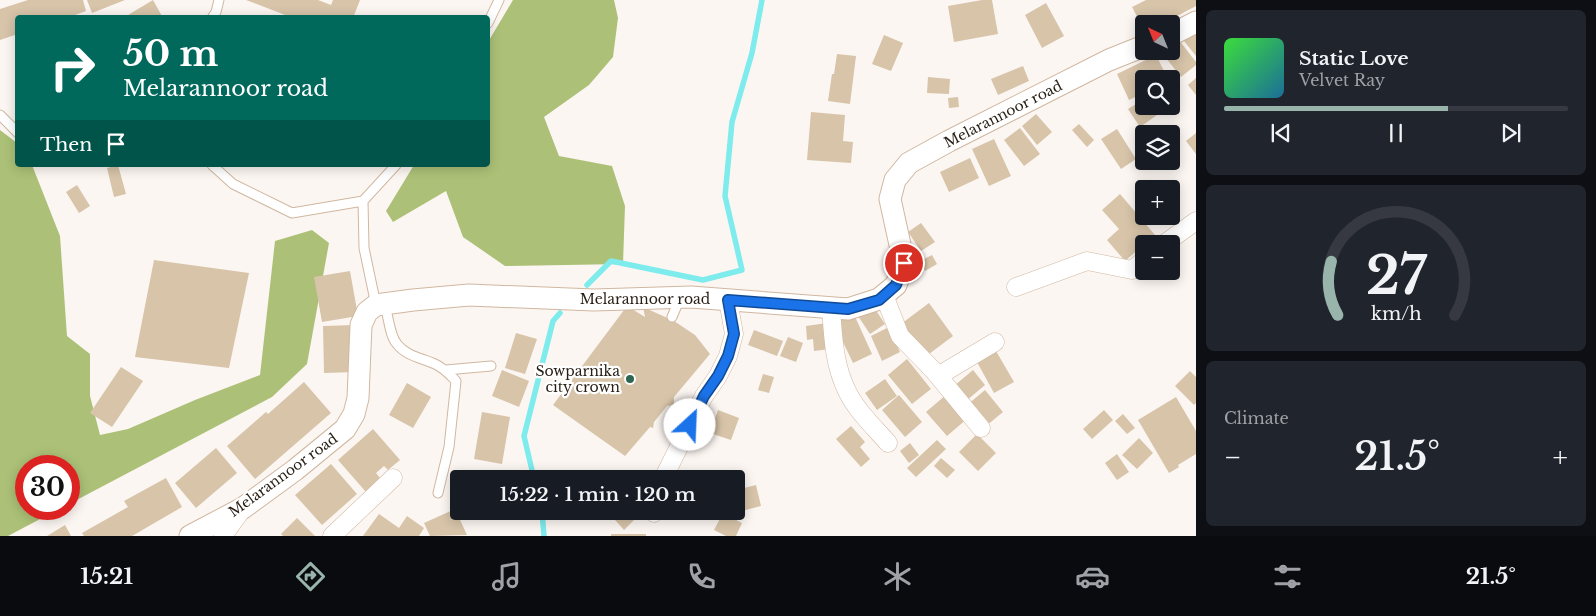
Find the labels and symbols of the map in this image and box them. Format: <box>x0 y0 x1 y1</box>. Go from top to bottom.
north arrow <box>1135 15 1180 60</box>
street label: Melarannoor road <box>941 76 1066 152</box>
pin <box>883 242 925 284</box>
street label: Melarannoor road <box>580 290 711 308</box>
place label: Sowparnika city crown <box>535 362 620 396</box>
marker: Sowparnika city crown <box>624 373 636 385</box>
position arrow <box>663 398 715 450</box>
street label: Melarannoor road <box>225 429 342 521</box>
speed limit sign: 30 <box>15 455 80 520</box>

